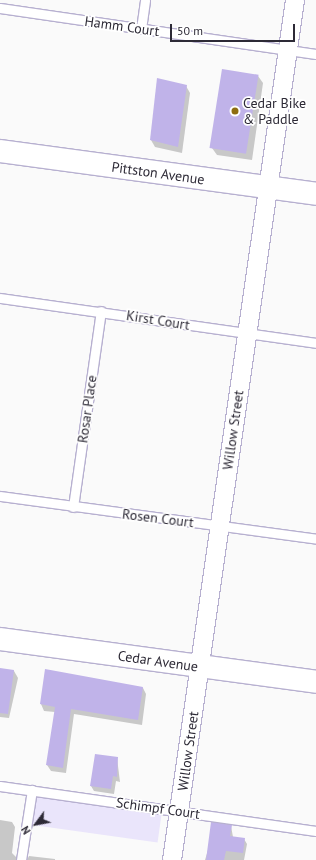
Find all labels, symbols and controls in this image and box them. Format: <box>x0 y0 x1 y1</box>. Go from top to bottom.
street label: Hamm Court <box>84 12 160 40</box>
scale bar <box>172 16 297 42</box>
text: 50 m <box>177 23 203 38</box>
place label: Cedar Bike & Paddle <box>243 95 306 128</box>
marker: Cedar Bike & Paddle <box>230 106 240 116</box>
street label: Pittston Avenue <box>110 158 206 188</box>
street label: Kirst Court <box>125 307 191 333</box>
street label: Rosar Place <box>74 374 100 444</box>
street label: Willow Street <box>219 389 247 471</box>
street label: Rosen Court <box>121 505 195 531</box>
street label: Cedar Avenue <box>117 647 199 675</box>
street label: Willow Street <box>174 710 202 792</box>
street label: Schimpf Court <box>115 794 201 822</box>
north arrow <box>16 804 56 844</box>
text: N <box>18 824 34 837</box>

